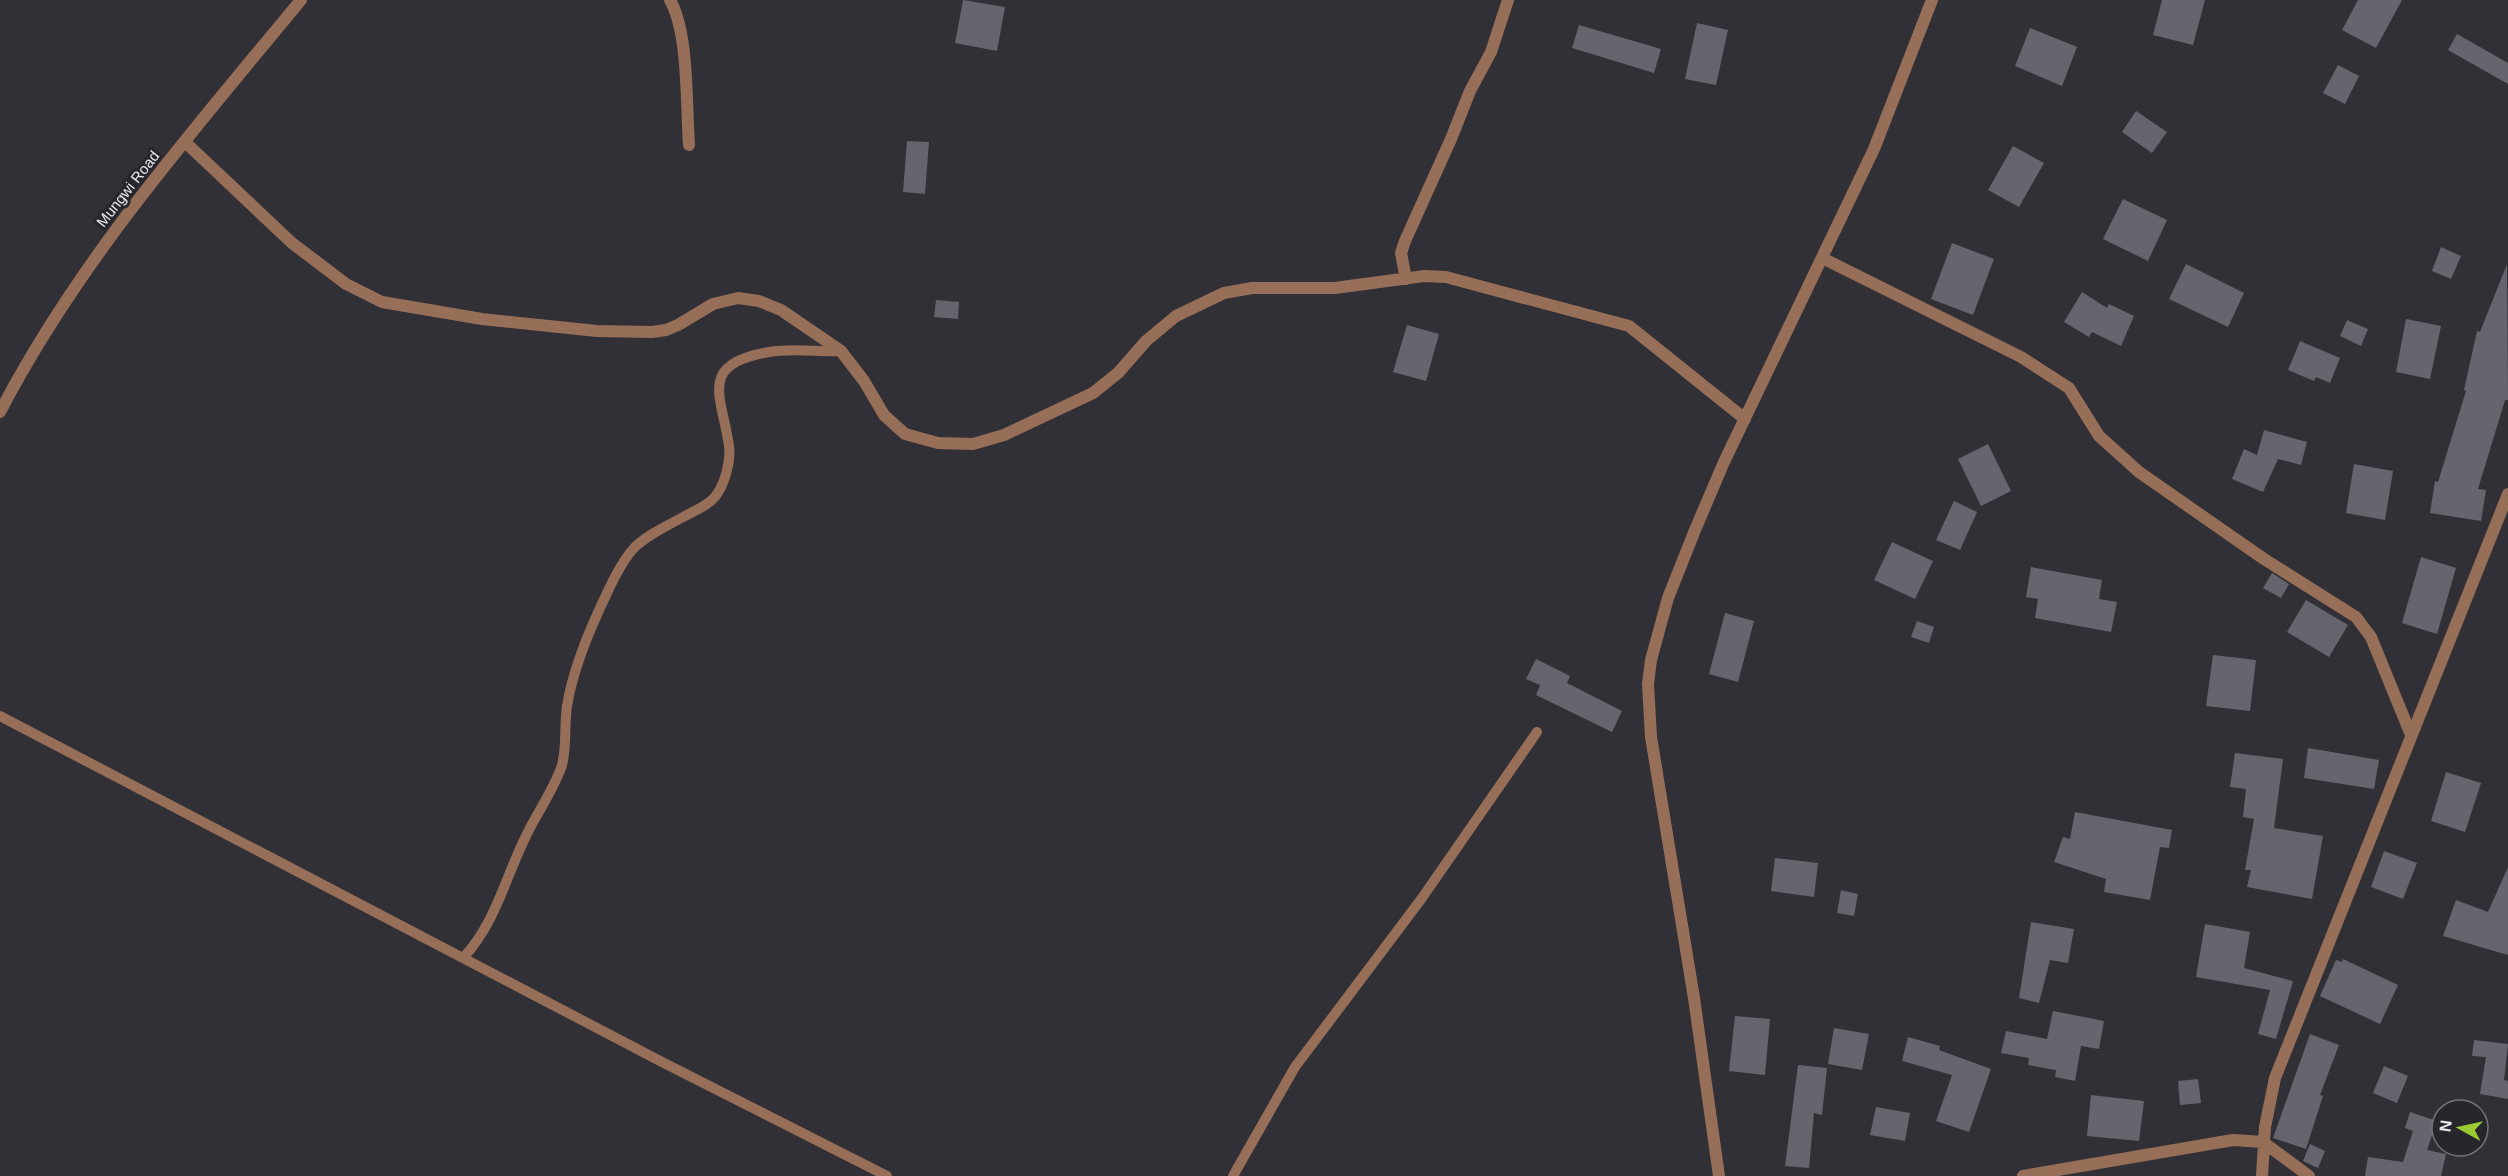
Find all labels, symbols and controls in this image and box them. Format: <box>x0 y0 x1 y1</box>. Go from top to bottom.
street label: Mungwi Road <box>93 147 163 230</box>
north arrow <box>2430 1098 2490 1158</box>
text: N <box>2436 1119 2455 1133</box>

